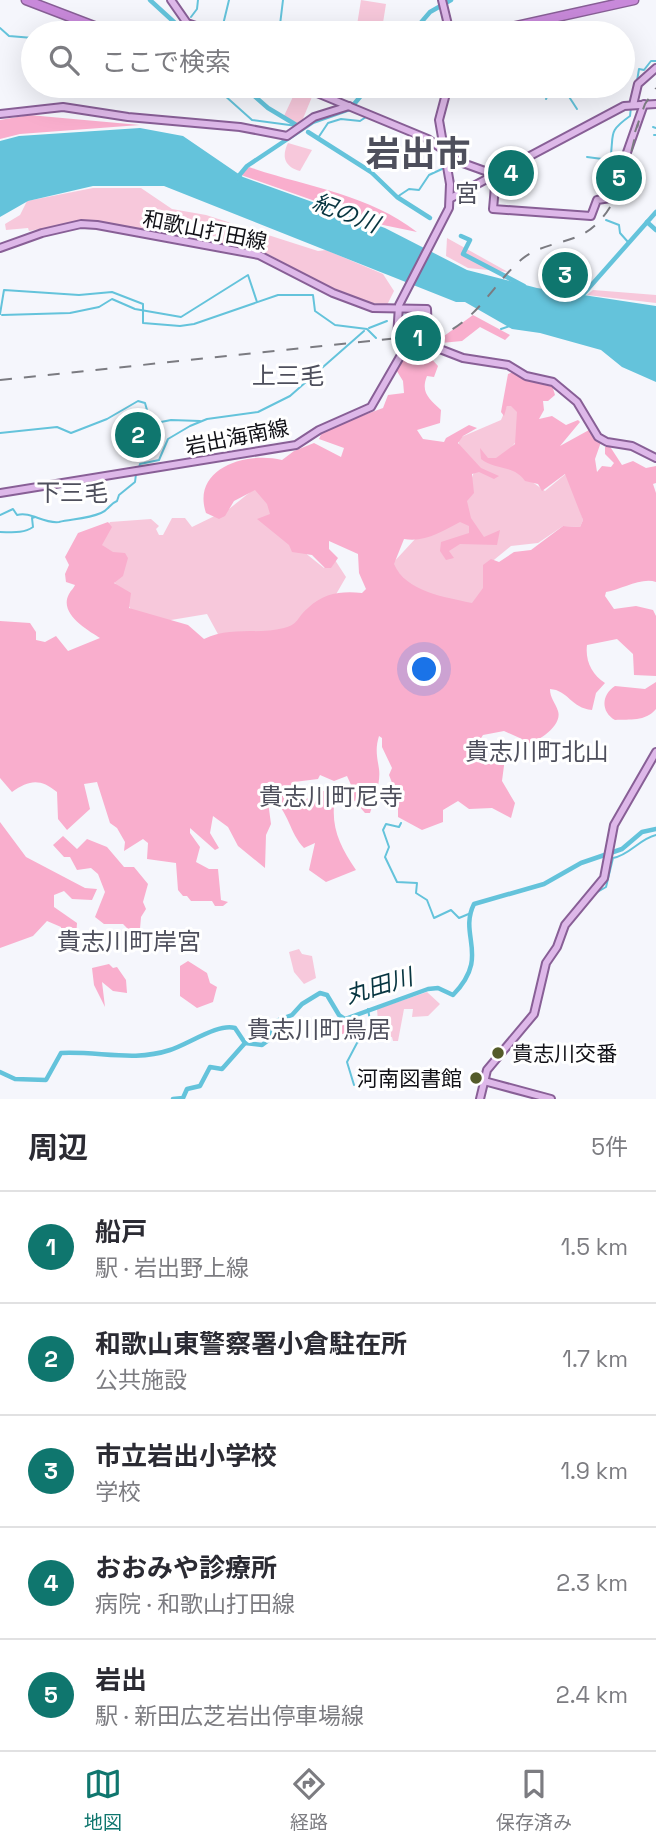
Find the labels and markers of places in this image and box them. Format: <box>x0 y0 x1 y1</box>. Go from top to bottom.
pin: 4 <box>488 147 534 199</box>
pin: 5 <box>596 152 642 204</box>
pin: 3 <box>542 249 588 301</box>
pin: 1 <box>395 312 441 364</box>
pin: 2 <box>115 409 161 461</box>
place label: 貴志川交番 <box>512 1040 617 1067</box>
marker: 貴志川交番 <box>490 1045 506 1061</box>
place label: 河南図書館 <box>357 1065 462 1092</box>
marker: 河南図書館 <box>468 1070 484 1086</box>

